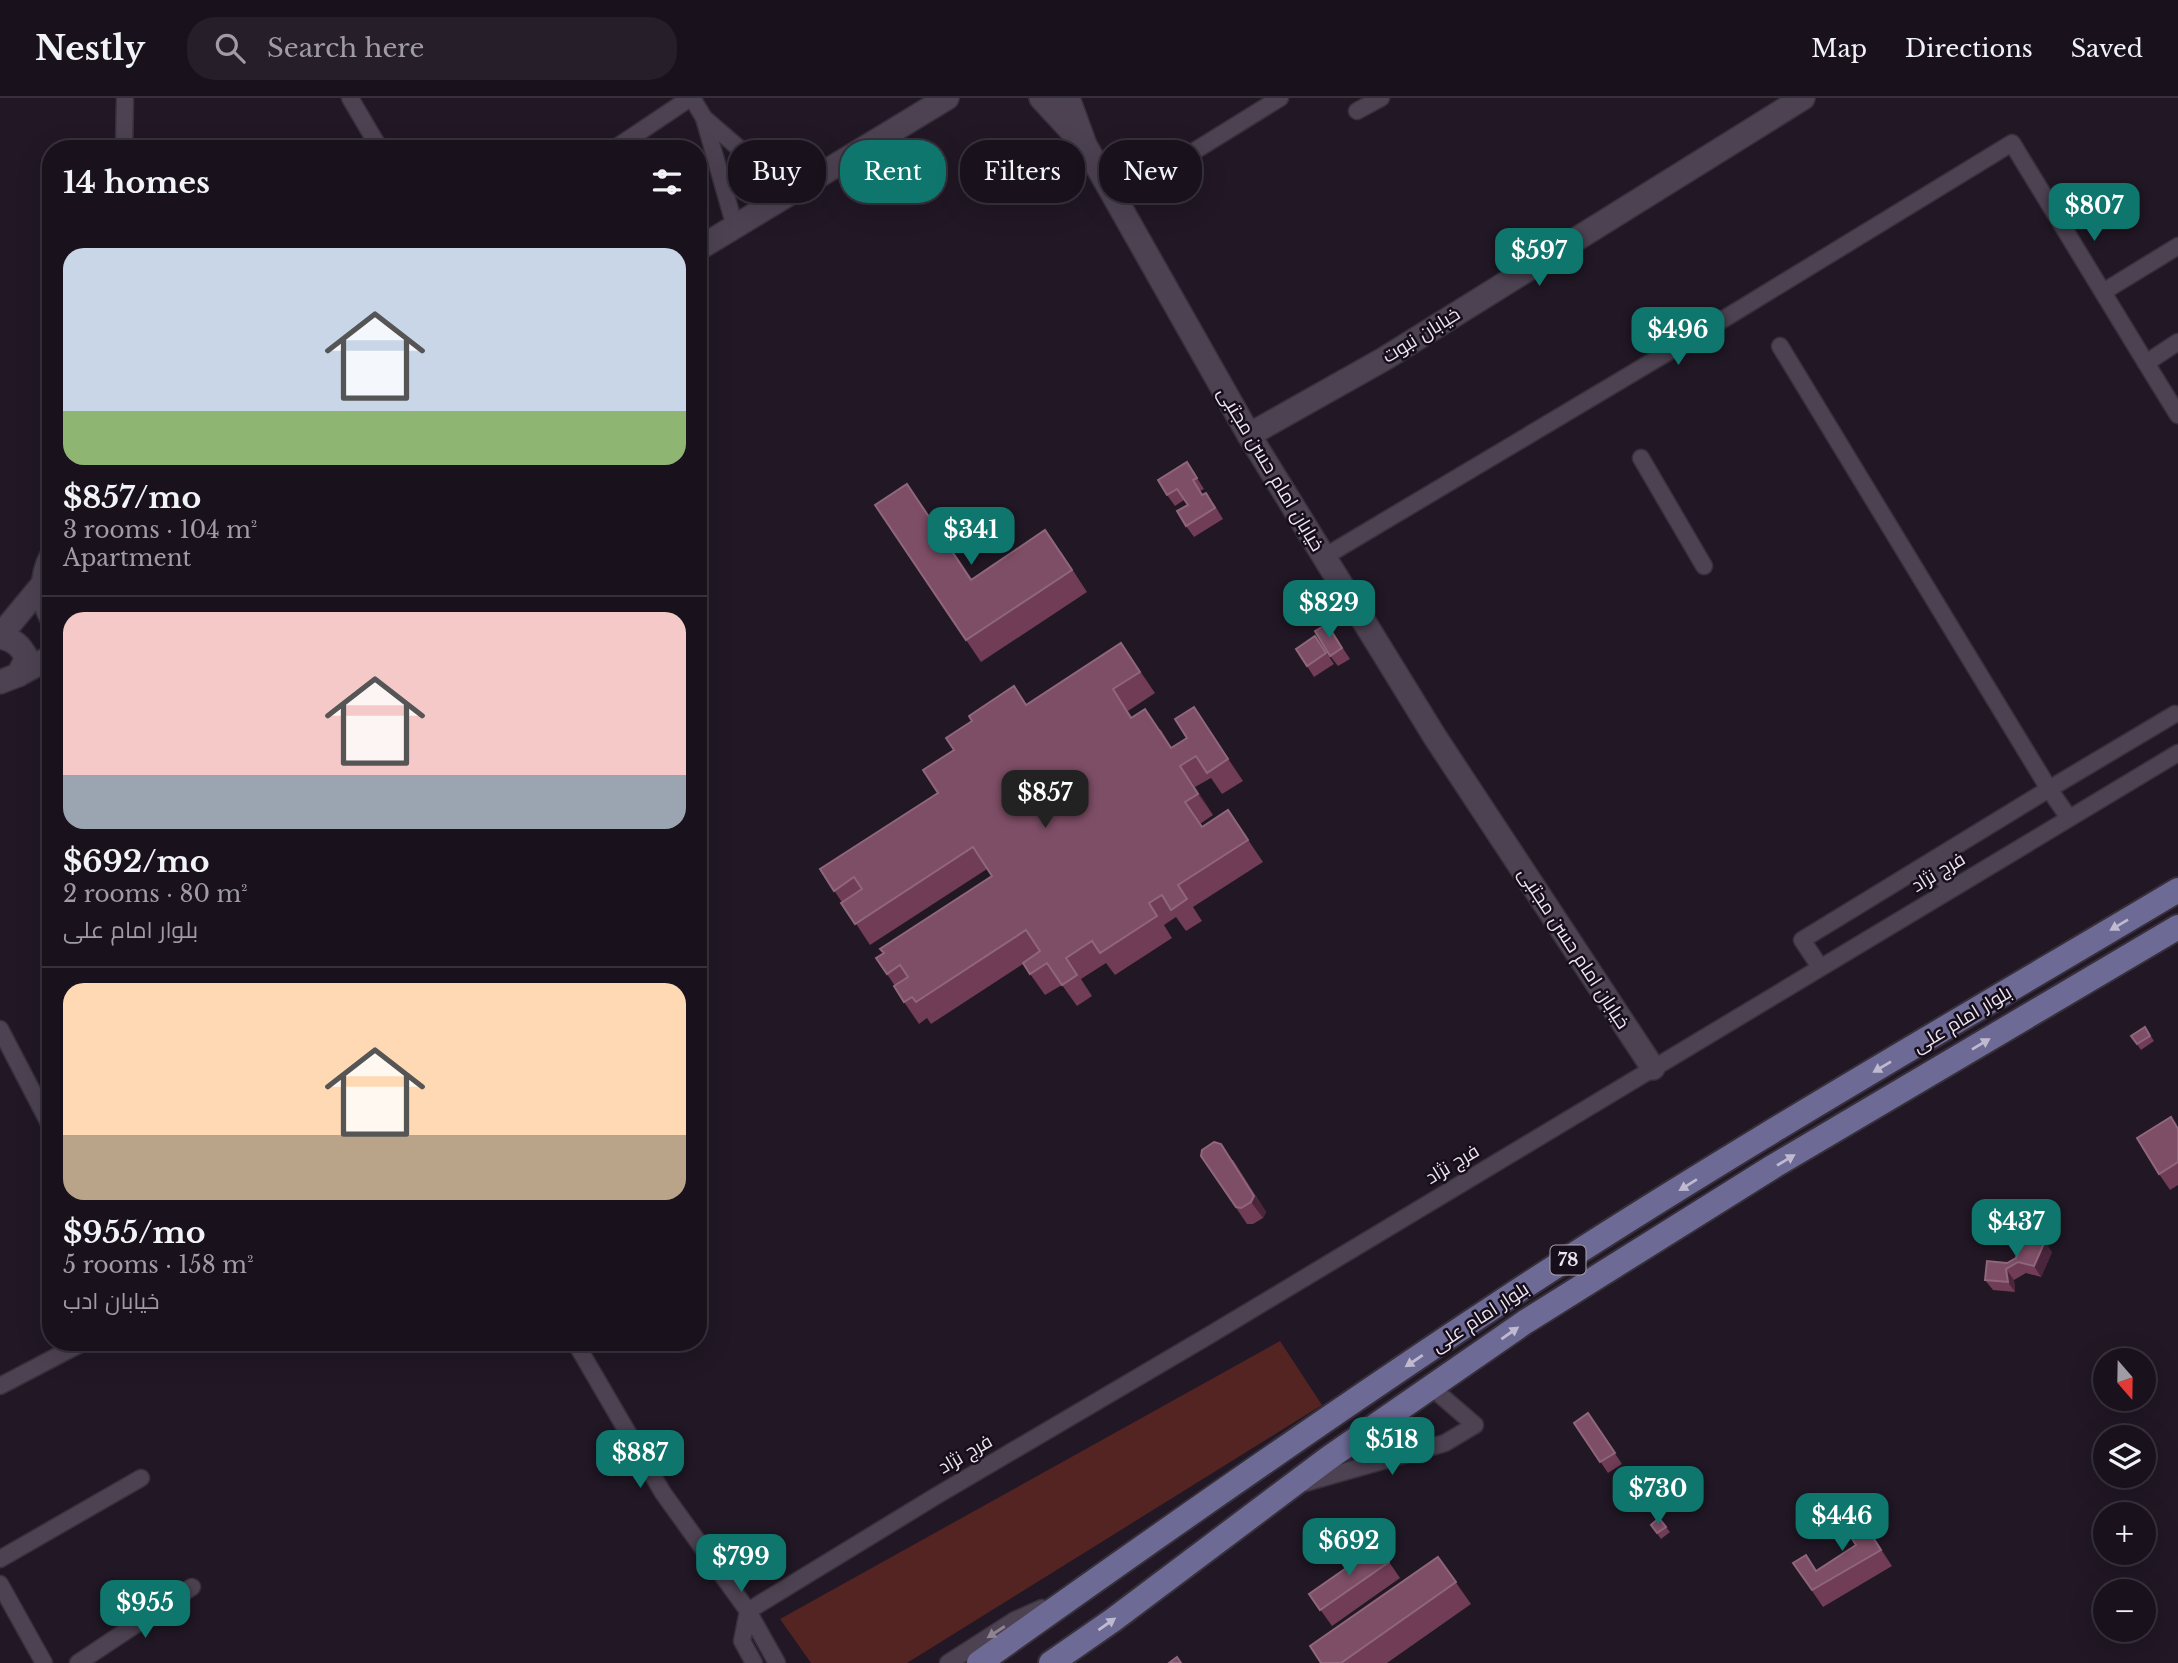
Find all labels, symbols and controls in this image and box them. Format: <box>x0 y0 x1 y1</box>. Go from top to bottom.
search box <box>187 17 677 80</box>
text: Nestly <box>35 28 145 69</box>
icon: search <box>211 29 249 67</box>
text: Search here <box>267 32 424 64</box>
text: Map <box>1811 34 1867 63</box>
text: Directions <box>1905 34 2033 63</box>
text: Saved <box>2071 34 2143 63</box>
chip: Buy <box>728 140 826 203</box>
chip: Rent <box>840 140 946 203</box>
chip: Filters <box>960 140 1085 203</box>
chip: New <box>1099 140 1202 203</box>
icon: filters <box>648 163 686 201</box>
text: 14 homes <box>63 164 210 201</box>
pin: $807 <box>2053 184 2135 243</box>
text: $807 <box>2065 192 2123 220</box>
pin: $597 <box>1498 228 1580 288</box>
text: $597 <box>1511 237 1567 265</box>
icon: home <box>312 293 438 419</box>
street label: خیابان نبوت <box>1378 302 1464 368</box>
pin: $496 <box>1637 308 1719 367</box>
text: $496 <box>1647 316 1709 344</box>
street label: خیابان امام حسن مجتبی <box>1211 383 1329 556</box>
text: $857/mo <box>63 479 201 516</box>
pin: $341 <box>930 508 1012 567</box>
text: 3 rooms · 104 m² <box>63 516 257 544</box>
text: $341 <box>944 516 998 544</box>
text: Apartment <box>63 544 191 572</box>
pin: $829 <box>1288 580 1370 640</box>
text: $829 <box>1299 589 1359 617</box>
icon: home <box>312 658 438 784</box>
pin: $857 <box>1004 770 1086 830</box>
text: $857 <box>1018 779 1072 807</box>
text: $692/mo <box>63 843 210 880</box>
street label: فرج نژاد <box>1907 847 1970 899</box>
street label: خیابان امام حسن مجتبی <box>1512 863 1635 1034</box>
text: 2 rooms · 80 m² <box>63 880 248 908</box>
text: بلوار امام علی <box>63 916 198 944</box>
one-way arrow <box>2110 918 2129 931</box>
street label: بلوار امام علی <box>1908 980 2017 1059</box>
icon: home <box>312 1029 438 1155</box>
one-way arrow <box>1972 1037 1991 1050</box>
one-way arrow <box>1873 1060 1892 1073</box>
street label: فرج نژاد <box>1421 1139 1484 1191</box>
one-way arrow <box>1776 1154 1795 1166</box>
one-way arrow <box>1678 1178 1697 1191</box>
pin: $437 <box>1975 1200 2057 1259</box>
text: $437 <box>1988 1208 2044 1236</box>
text: $955/mo <box>63 1214 206 1251</box>
road number: 78 <box>1550 1246 1586 1274</box>
text: 5 rooms · 158 m² <box>63 1251 253 1279</box>
street label: بلوار امام علی <box>1427 1277 1534 1359</box>
text: خیابان ادب <box>63 1287 160 1315</box>
one-way arrow <box>1501 1326 1519 1340</box>
north arrow <box>2093 1348 2156 1410</box>
map controls <box>2093 1348 2156 1642</box>
one-way arrow <box>1405 1354 1423 1368</box>
pin: $518 <box>1351 1418 1433 1477</box>
button: layers <box>2093 1425 2156 1488</box>
text: $518 <box>1365 1426 1419 1454</box>
street label: فرج نژاد <box>934 1429 997 1480</box>
pin: $887 <box>599 1430 681 1490</box>
text: $887 <box>612 1439 668 1467</box>
pin: $730 <box>1617 1466 1699 1526</box>
text: $730 <box>1629 1475 1687 1503</box>
pin: $446 <box>1801 1494 1883 1553</box>
text: $446 <box>1812 1502 1872 1530</box>
button: + <box>2093 1502 2156 1565</box>
pin: $692 <box>1308 1518 1390 1578</box>
text: $692 <box>1319 1527 1379 1555</box>
pin: $799 <box>700 1534 782 1594</box>
text: $799 <box>712 1543 770 1571</box>
button: − <box>2093 1579 2156 1642</box>
pin: $955 <box>104 1580 186 1640</box>
text: $955 <box>116 1589 174 1617</box>
one-way arrow <box>1098 1617 1116 1631</box>
one-way arrow <box>986 1626 1006 1639</box>

